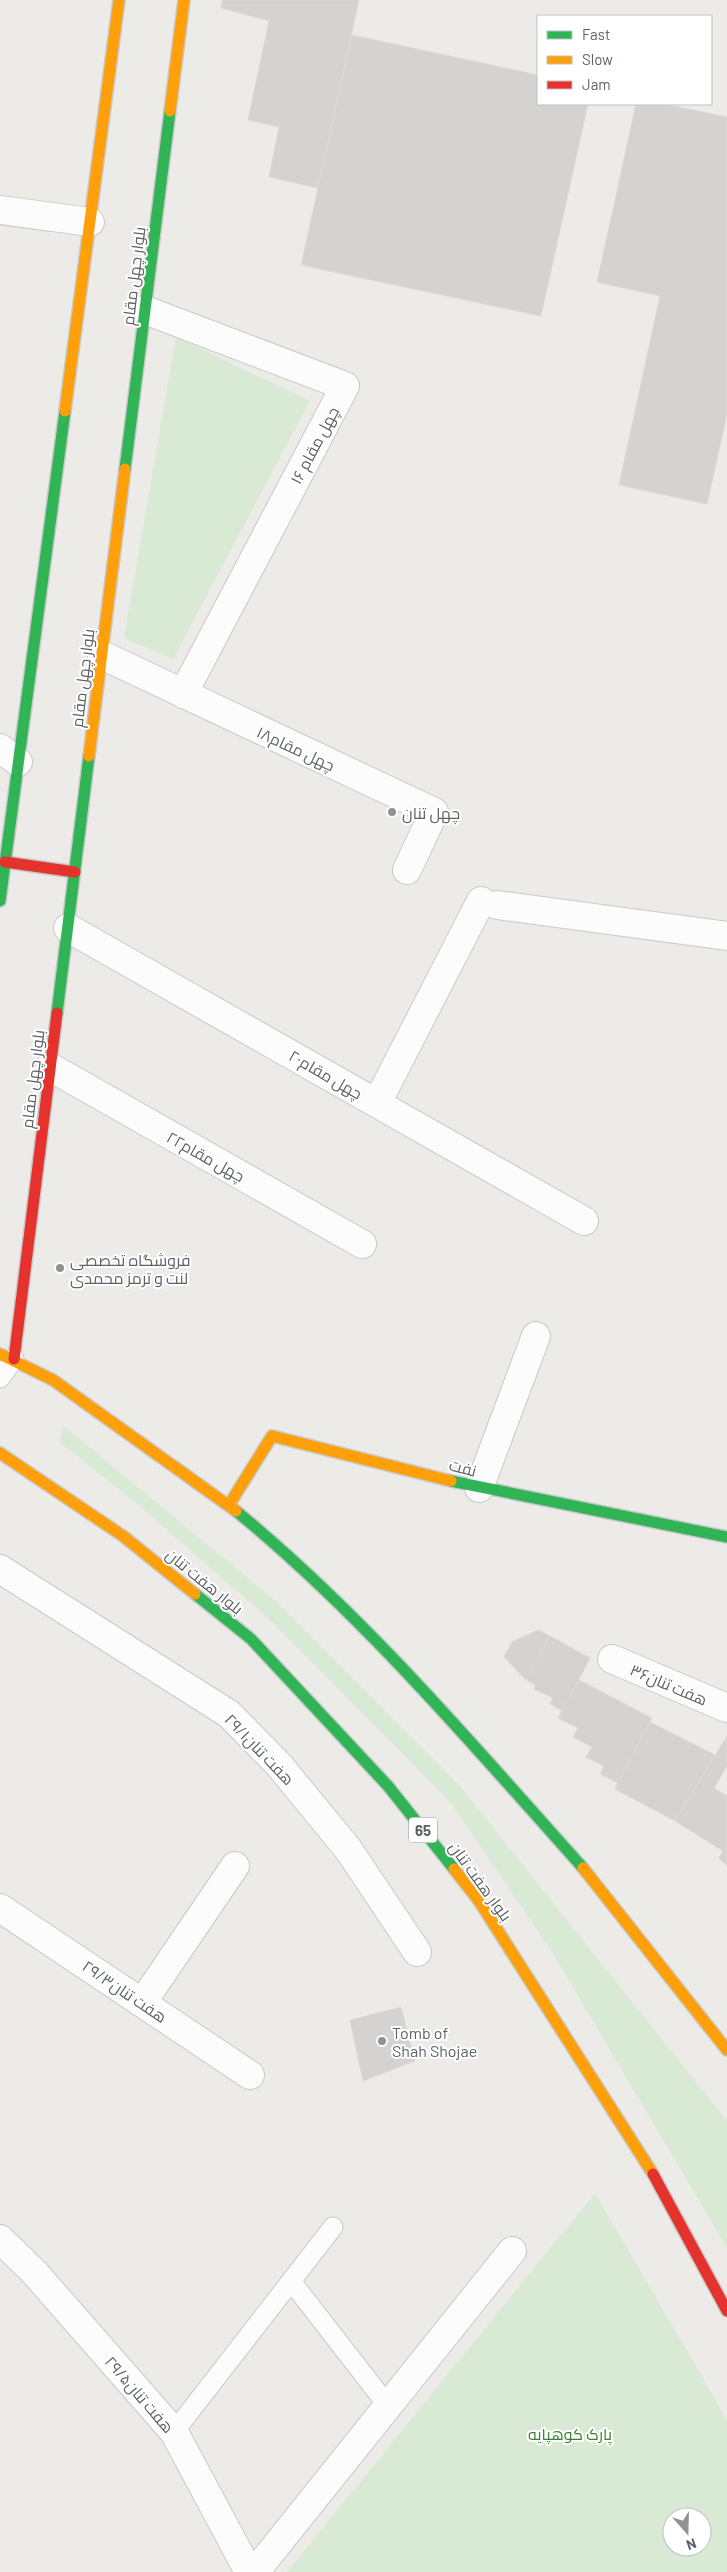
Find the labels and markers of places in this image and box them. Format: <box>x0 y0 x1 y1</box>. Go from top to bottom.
place label: چهل تنان <box>402 803 460 825</box>
marker: چهل تنان <box>386 806 398 818</box>
place label: فروشگاه تخصصی لنت و ترمز محمدی <box>70 1250 190 1289</box>
marker: فروشگاه تخصصی لنت و ترمز محمدی <box>54 1262 66 1274</box>
place label: Tomb of Shah Shojae <box>392 2023 477 2060</box>
marker: Tomb of Shah Shojae <box>376 2035 388 2047</box>

